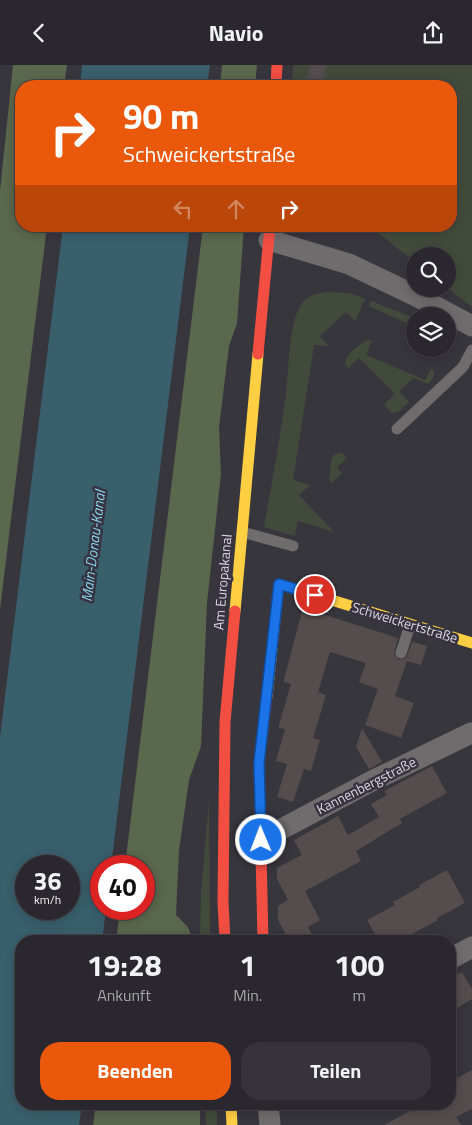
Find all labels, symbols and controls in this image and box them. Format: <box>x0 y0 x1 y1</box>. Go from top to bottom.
text: Navio <box>209 16 263 50</box>
icon: back <box>25 19 53 47</box>
icon: share <box>419 19 447 47</box>
text: 90 m <box>123 89 199 143</box>
icon: right <box>40 100 105 165</box>
text: Schweickertstraße <box>123 137 295 171</box>
icon: left <box>169 195 197 223</box>
icon: ahead <box>222 195 250 223</box>
icon: right <box>275 195 303 223</box>
map controls <box>406 247 456 357</box>
button: search <box>406 247 456 297</box>
button: layers <box>406 307 456 357</box>
water label: Main-Donau-Kanal <box>75 487 111 603</box>
street label: Am Europakanal <box>207 533 237 631</box>
pin <box>294 574 336 616</box>
icon: arrive <box>301 581 329 609</box>
street label: Schweickertstraße <box>349 596 461 648</box>
street label: Kannenbergstraße <box>313 751 419 819</box>
position arrow <box>234 813 286 865</box>
speed limit sign: 40 <box>90 855 155 920</box>
text: 36 <box>33 862 62 900</box>
text: km/h <box>34 890 61 909</box>
text: 19:28 <box>87 942 162 988</box>
text: 1 <box>239 942 256 988</box>
text: 100 <box>334 942 384 988</box>
text: Ankunft <box>97 983 151 1007</box>
text: Min. <box>233 983 262 1007</box>
text: m <box>352 983 366 1007</box>
button: Beenden <box>40 1042 231 1100</box>
button: Teilen <box>241 1042 431 1100</box>

